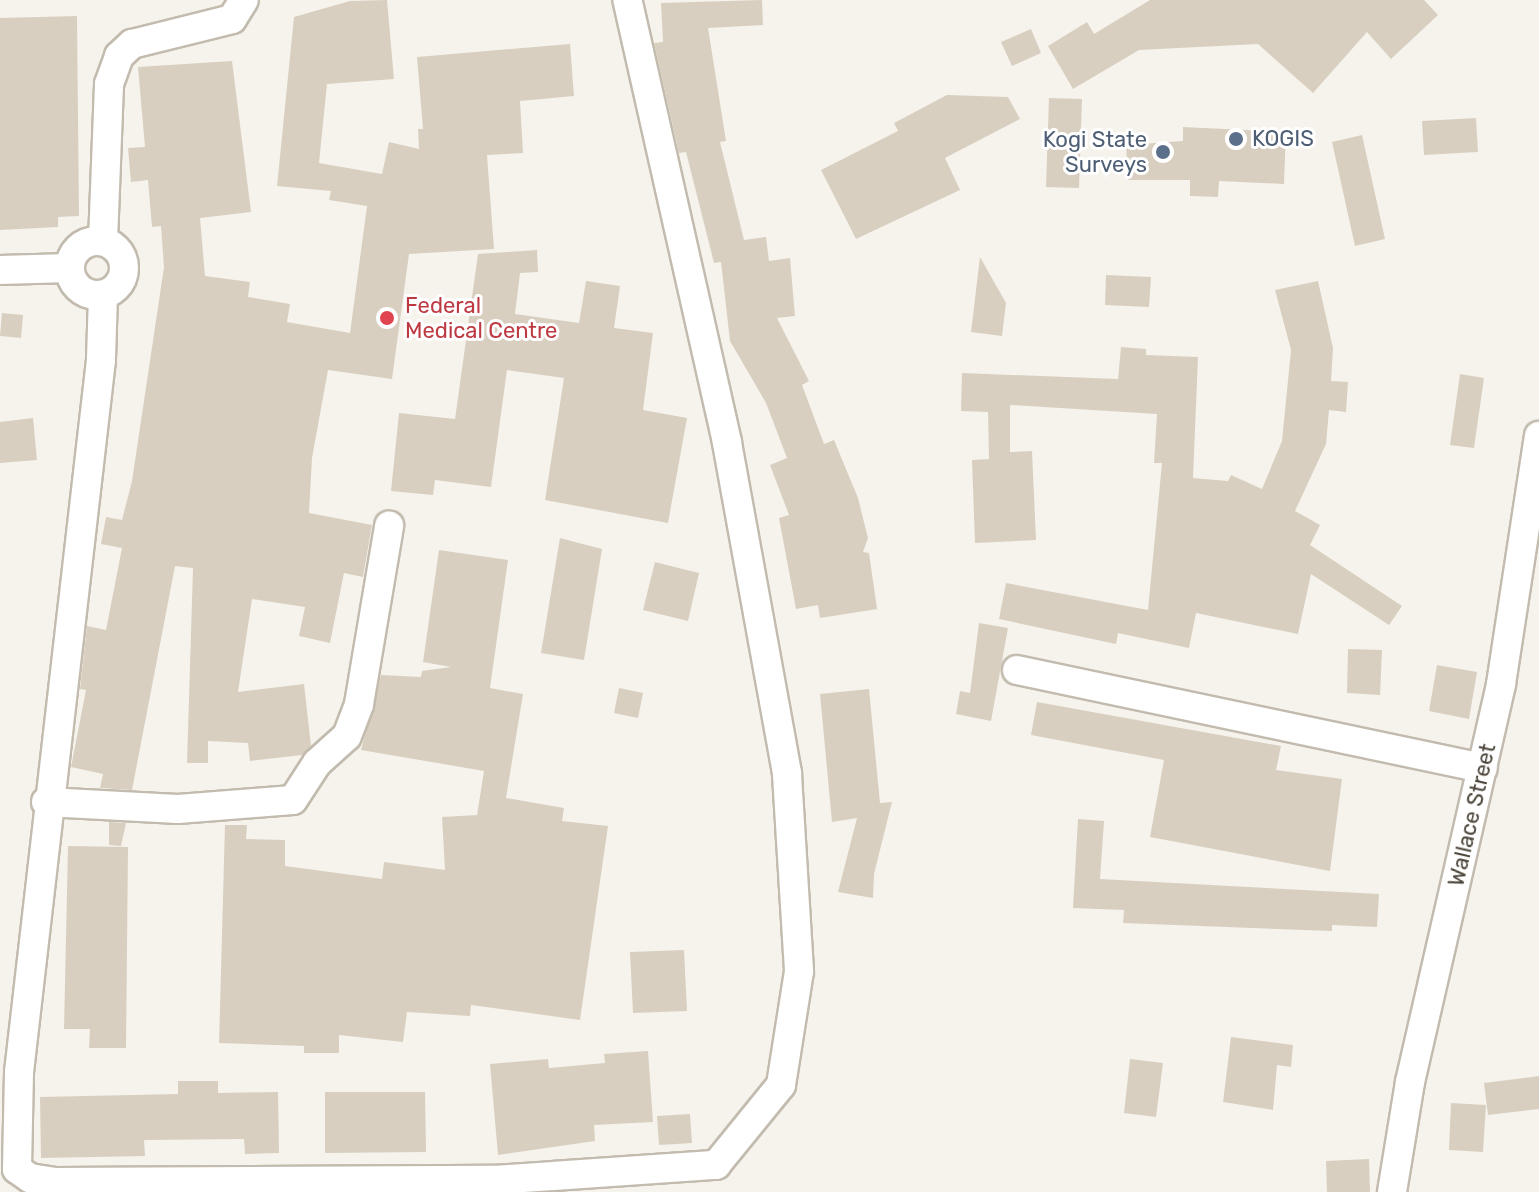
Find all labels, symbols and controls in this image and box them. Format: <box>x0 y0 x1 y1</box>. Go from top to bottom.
place label: Kogi State Surveys <box>1043 126 1147 178</box>
place label: KOGIS <box>1252 126 1314 152</box>
marker: KOGIS <box>1227 130 1245 148</box>
marker: Kogi State Surveys <box>1154 143 1172 161</box>
place label: Federal Medical Centre <box>405 292 557 344</box>
marker: Federal Medical Centre <box>376 307 398 329</box>
street label: Wallace Street <box>1443 741 1501 889</box>

